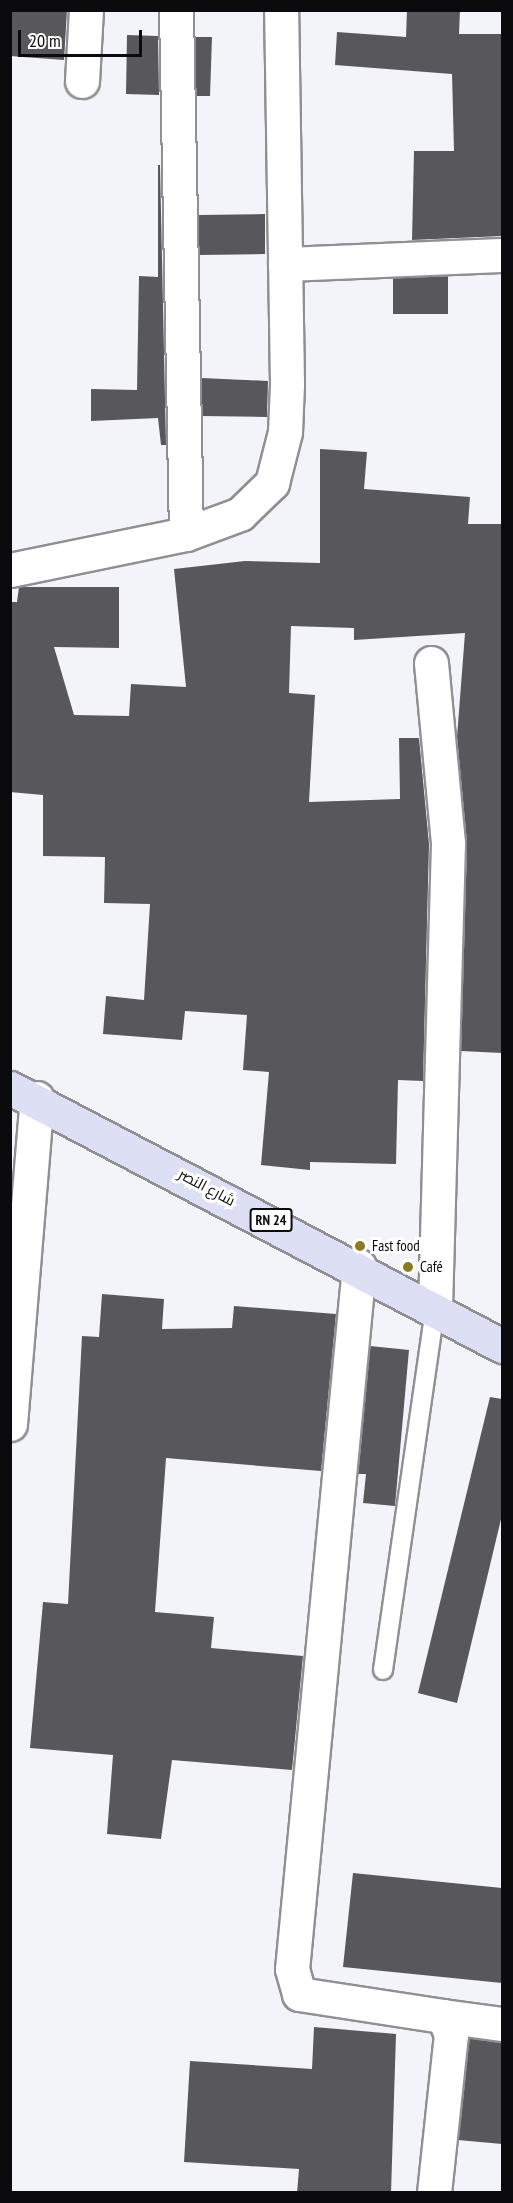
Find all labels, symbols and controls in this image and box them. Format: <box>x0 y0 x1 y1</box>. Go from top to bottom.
scale bar <box>21 18 146 56</box>
text: 20 m <box>29 29 61 52</box>
street label: شارع النصر <box>176 1165 238 1209</box>
road number: RN 24 <box>248 1209 294 1231</box>
place label: Fast food <box>372 1237 420 1255</box>
marker: Fast food <box>353 1239 367 1253</box>
place label: Café <box>420 1258 443 1276</box>
marker: Café <box>401 1260 415 1274</box>

